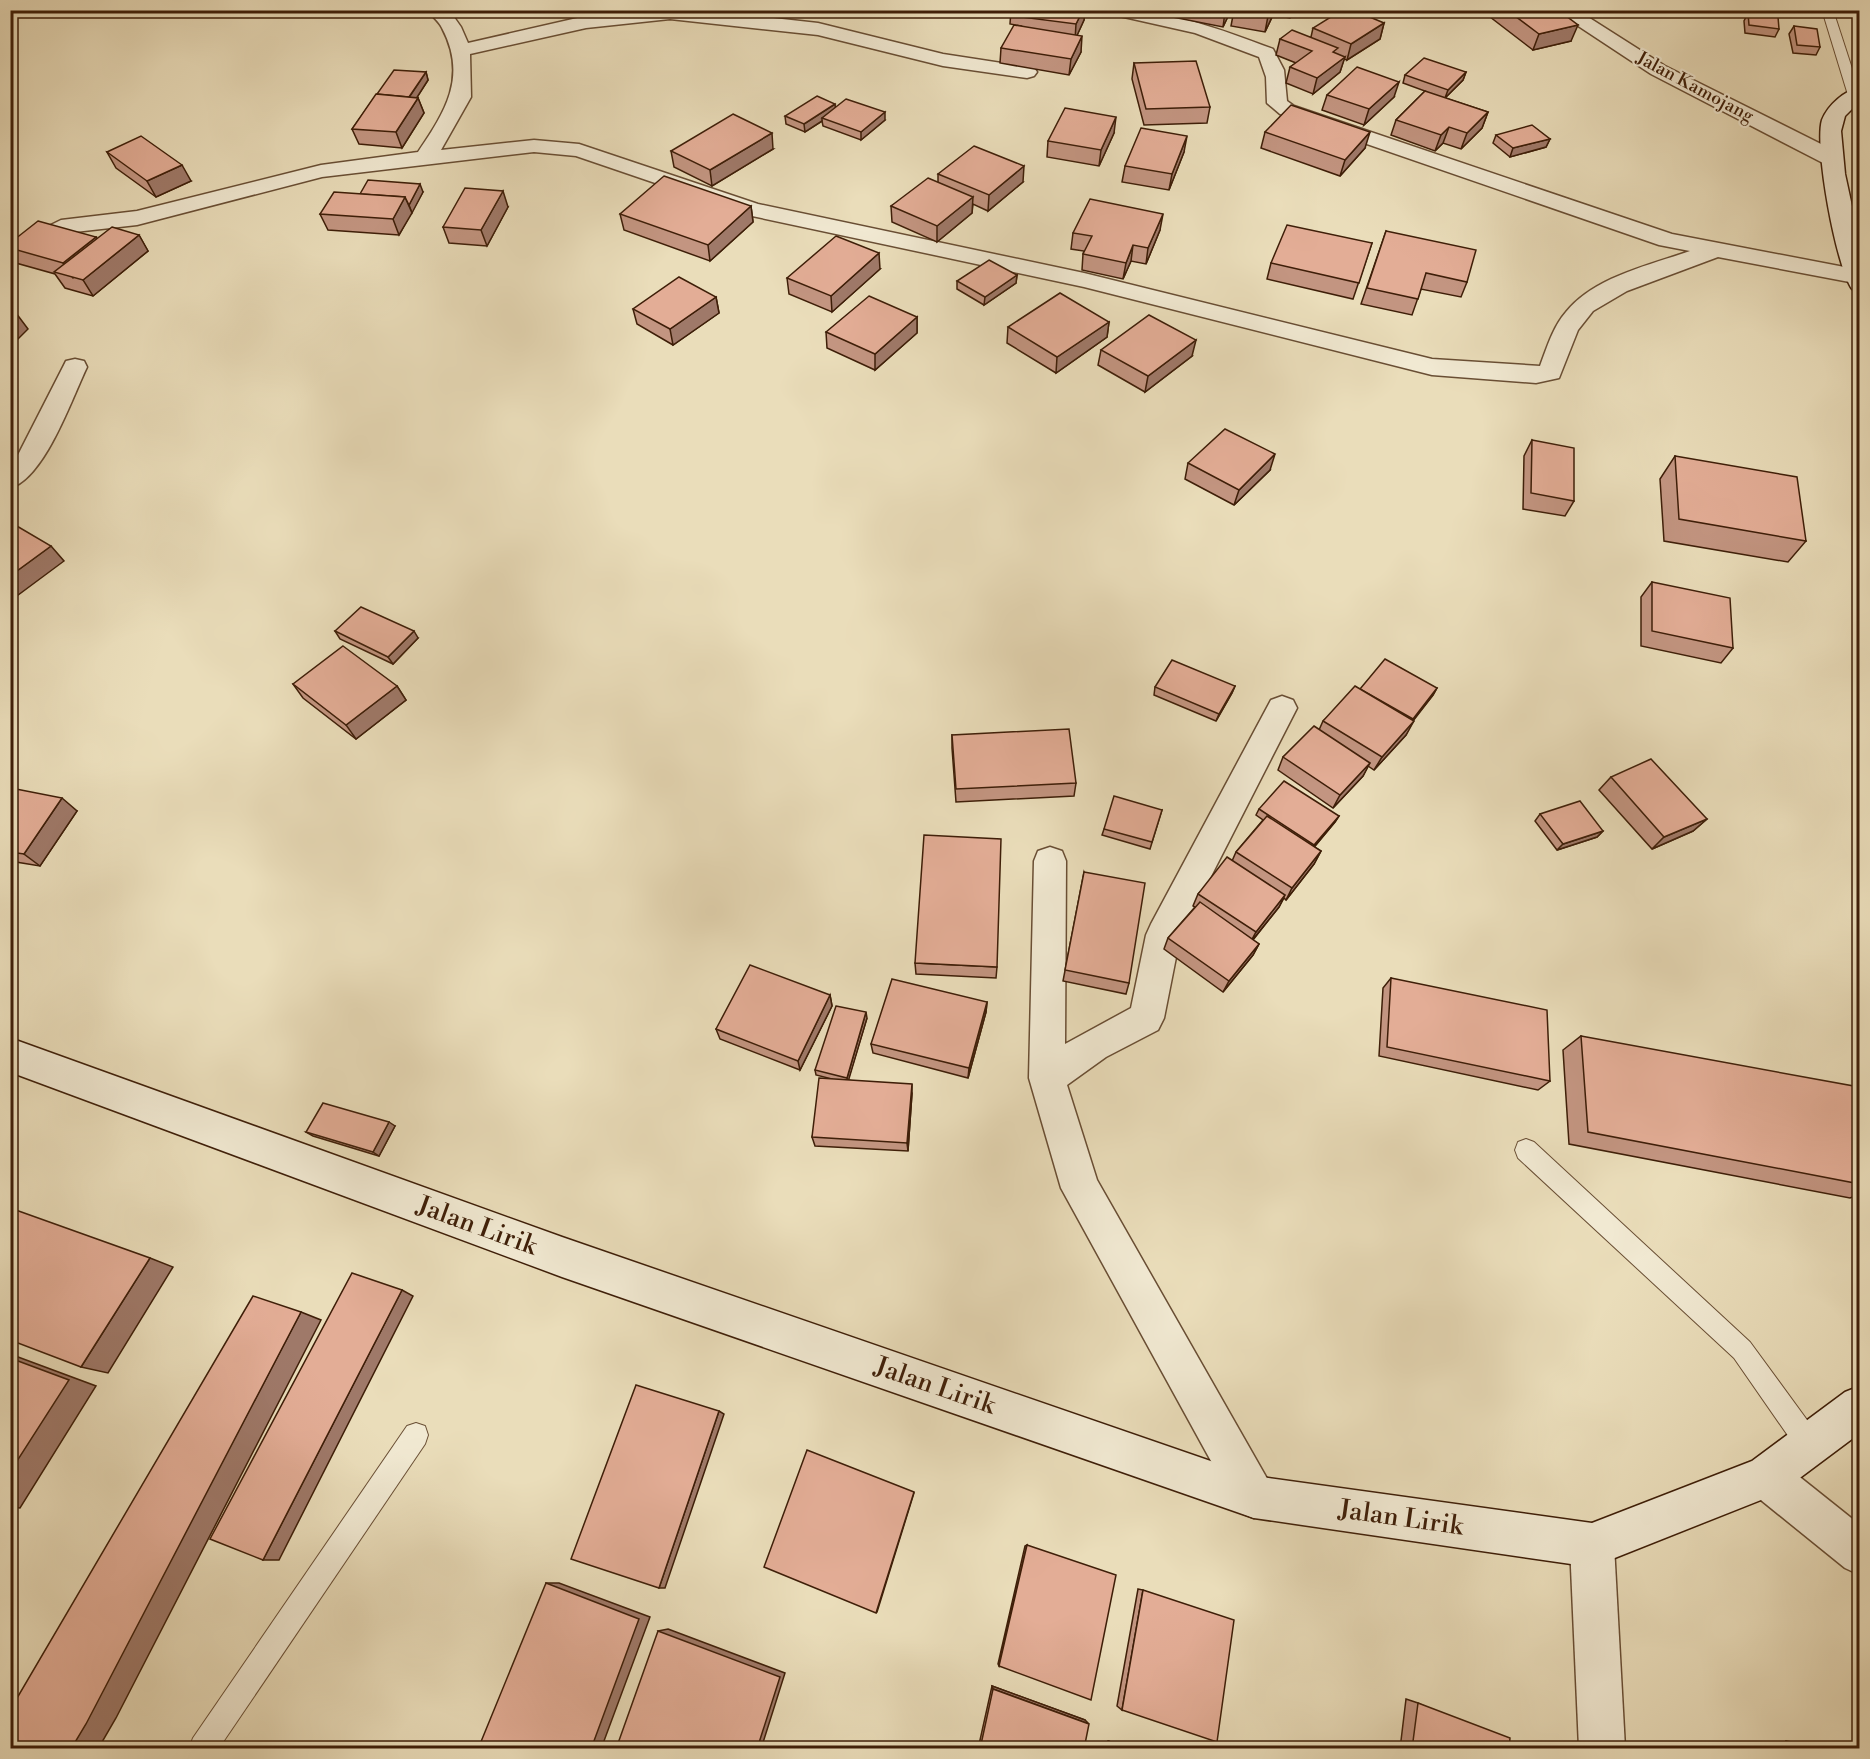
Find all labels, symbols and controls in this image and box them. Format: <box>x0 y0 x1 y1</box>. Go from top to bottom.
street label: Jalan Kamojang <box>1632 46 1758 128</box>
street label: Jalan Lirik <box>412 1189 543 1263</box>
street label: Jalan Lirik <box>869 1350 1001 1422</box>
street label: Jalan Lirik <box>1336 1493 1467 1543</box>

